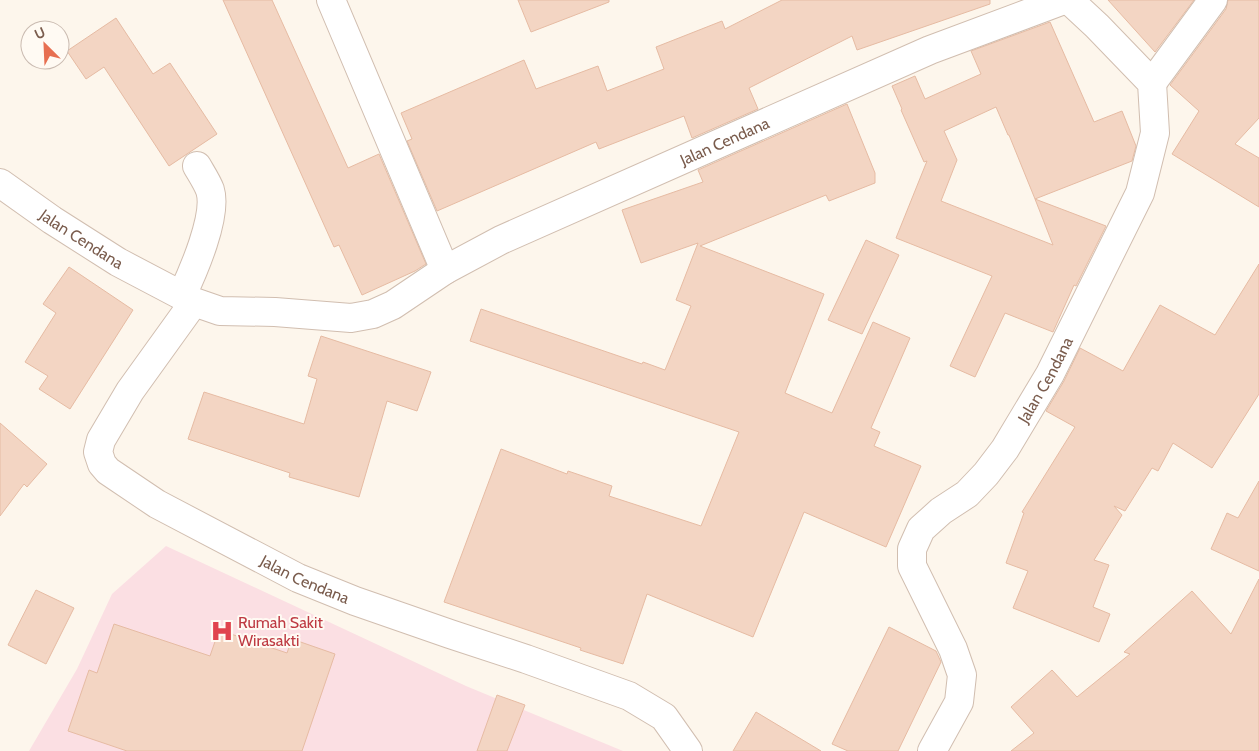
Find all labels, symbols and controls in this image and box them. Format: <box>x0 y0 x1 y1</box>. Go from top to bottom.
north arrow <box>20 20 70 70</box>
text: U <box>31 23 48 43</box>
street label: Jalan Cendana <box>676 113 773 170</box>
street label: Jalan Cendana <box>35 205 127 273</box>
street label: Jalan Cendana <box>1013 334 1077 427</box>
street label: Jalan Cendana <box>256 551 352 608</box>
place label: Rumah Sakit Wirasakti <box>238 613 323 650</box>
hospital icon: Rumah Sakit Wirasakti <box>209 618 235 644</box>

